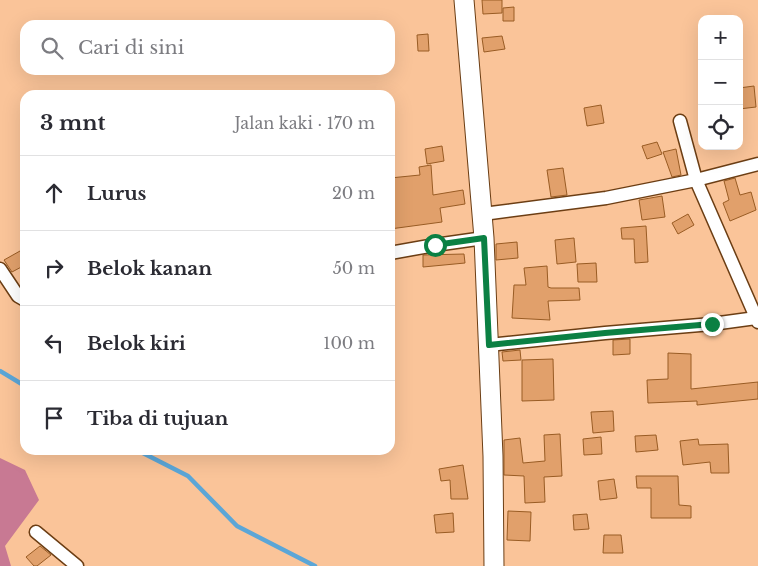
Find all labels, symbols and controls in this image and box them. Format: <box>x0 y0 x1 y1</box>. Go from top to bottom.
map controls <box>698 15 743 150</box>
button: + <box>698 15 743 60</box>
search box <box>20 20 395 75</box>
icon: search <box>38 34 66 62</box>
text: Cari di sini <box>78 36 184 59</box>
button: − <box>698 60 743 105</box>
button: locate <box>698 105 743 150</box>
text: 3 mnt <box>40 110 105 136</box>
text: Jalan kaki · 170 m <box>235 113 375 133</box>
icon: ahead <box>40 179 68 207</box>
text: Lurus <box>87 182 146 205</box>
text: 20 m <box>332 183 375 203</box>
route start <box>424 234 447 257</box>
icon: right <box>40 254 68 282</box>
text: Belok kanan <box>87 257 212 280</box>
text: 50 m <box>333 258 375 278</box>
route end <box>701 313 724 336</box>
icon: left <box>40 329 68 357</box>
text: Belok kiri <box>87 332 186 355</box>
text: 100 m <box>323 333 375 353</box>
icon: arrive <box>40 404 68 432</box>
text: Tiba di tujuan <box>87 407 228 430</box>

